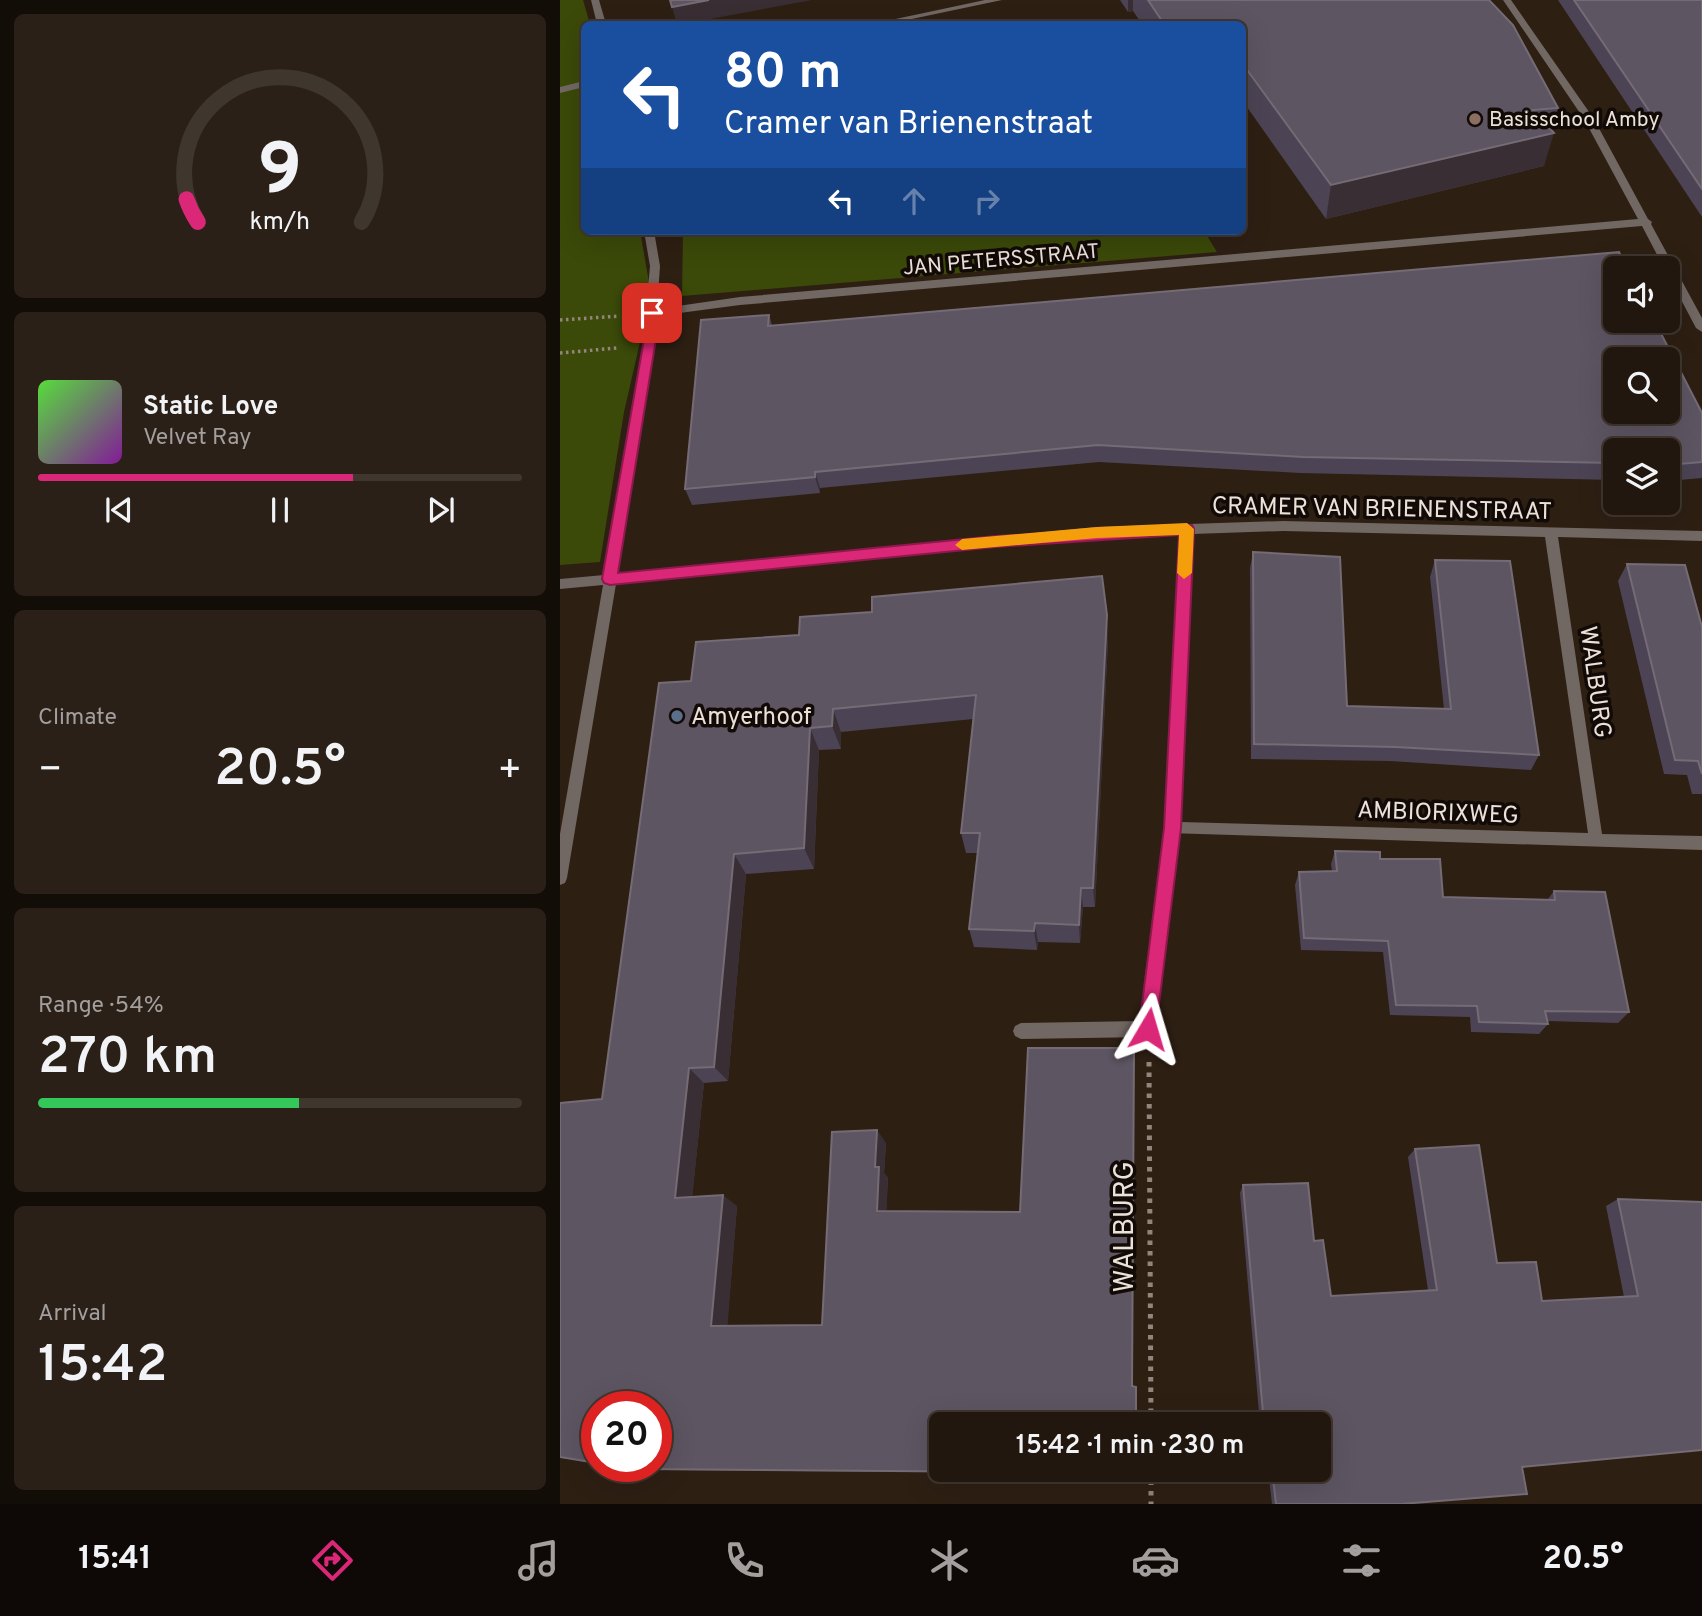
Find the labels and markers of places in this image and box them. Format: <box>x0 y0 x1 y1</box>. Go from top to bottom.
place label: Basisschool Amby <box>1489 107 1660 134</box>
marker: Basisschool Amby <box>1467 111 1483 127</box>
pin <box>622 283 682 343</box>
place label: Amyerhoof <box>691 703 811 733</box>
marker: Amyerhoof <box>669 708 685 724</box>

